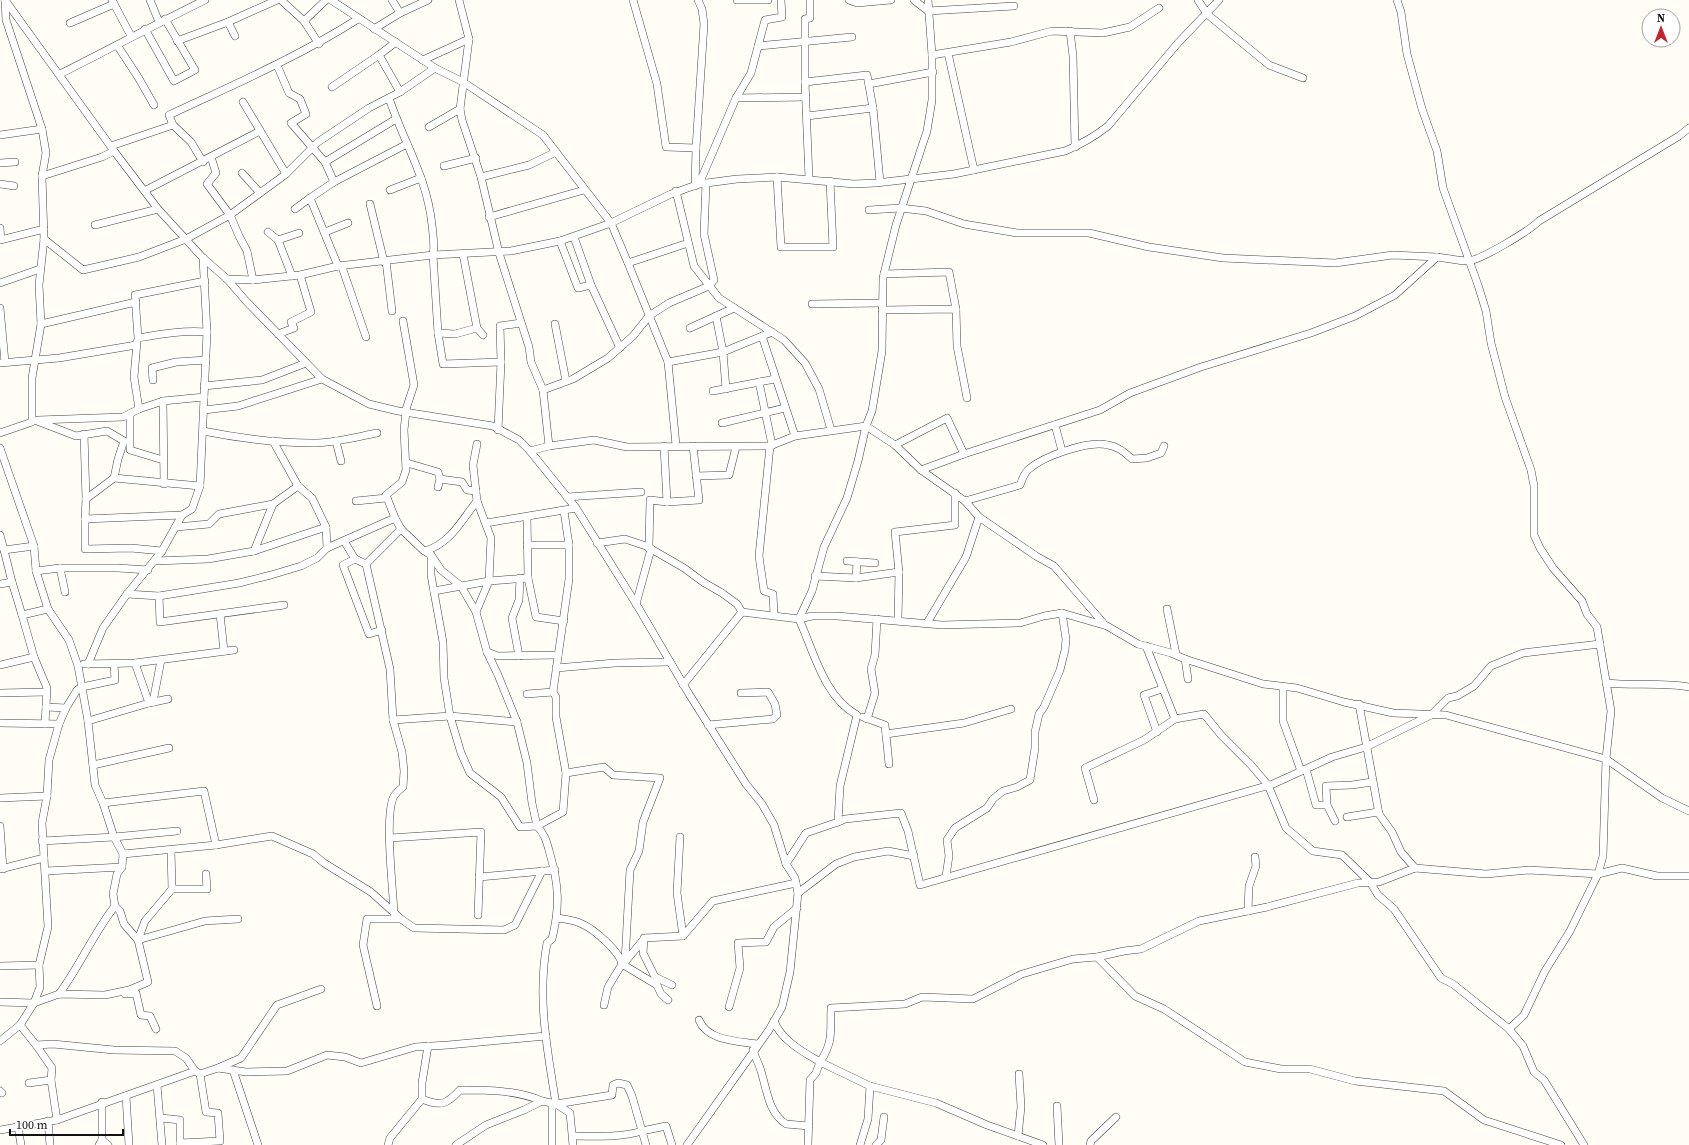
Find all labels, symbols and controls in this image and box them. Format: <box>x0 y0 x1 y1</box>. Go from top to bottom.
north arrow <box>1641 8 1681 48</box>
text: N <box>1657 11 1665 26</box>
scale bar <box>10 1111 123 1137</box>
text: 100 m <box>16 1117 48 1133</box>

